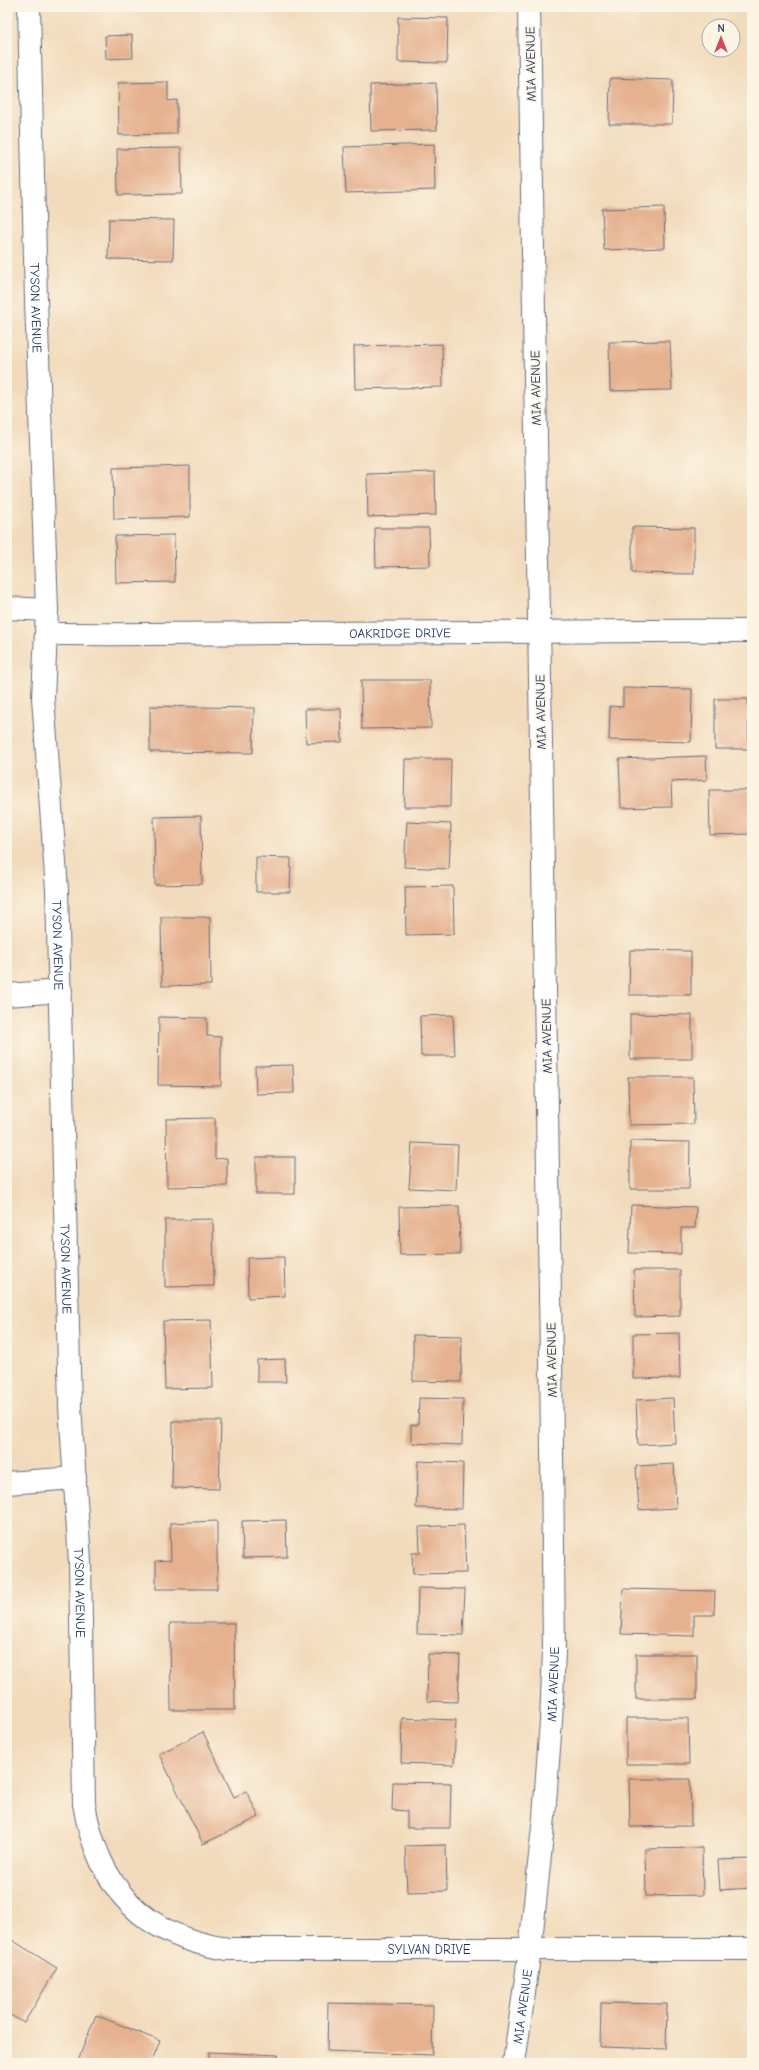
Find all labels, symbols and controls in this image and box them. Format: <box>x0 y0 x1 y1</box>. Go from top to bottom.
north arrow <box>701 18 741 58</box>
text: N <box>717 22 725 35</box>
street label: MIA AVENUE <box>522 26 539 102</box>
street label: TYSON AVENUE <box>27 263 45 353</box>
street label: MIA AVENUE <box>527 350 544 426</box>
street label: OAKRIDGE DRIVE <box>349 625 451 641</box>
street label: MIA AVENUE <box>532 674 549 750</box>
street label: TYSON AVENUE <box>49 900 67 991</box>
street label: MIA AVENUE <box>538 998 555 1074</box>
street label: TYSON AVENUE <box>57 1224 75 1314</box>
street label: MIA AVENUE <box>543 1322 560 1398</box>
street label: TYSON AVENUE <box>71 1547 88 1638</box>
street label: MIA AVENUE <box>544 1646 562 1722</box>
street label: SYLVAN DRIVE <box>388 1942 471 1957</box>
street label: MIA AVENUE <box>510 1968 535 2045</box>

